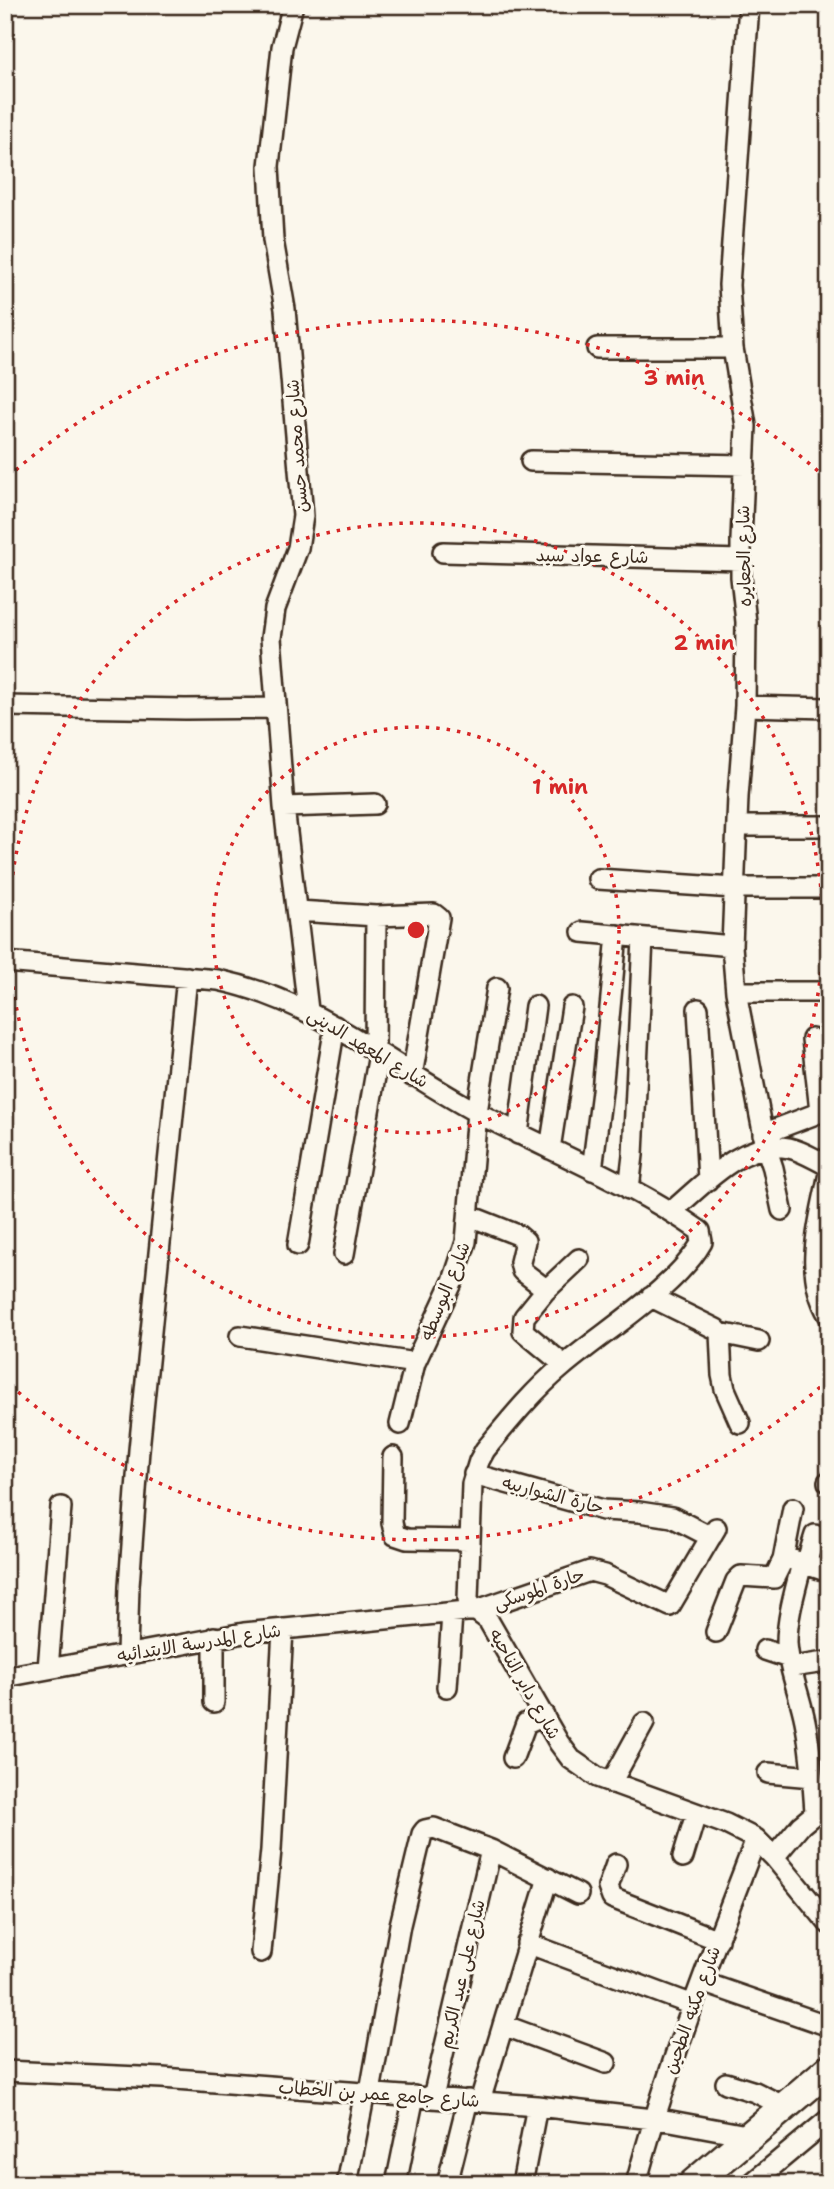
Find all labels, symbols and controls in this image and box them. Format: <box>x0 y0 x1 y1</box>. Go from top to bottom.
text: 3 min <box>643 364 705 392</box>
street label: شارع محمد حسن <box>280 378 314 514</box>
street label: شارع الجعايره <box>731 505 757 607</box>
street label: شارع عواد سيد <box>535 543 649 569</box>
text: 2 min <box>673 629 735 657</box>
text: 1 min <box>532 773 588 801</box>
centre of rings <box>404 918 428 942</box>
street label: شارع المعهد الدينى <box>303 1002 433 1094</box>
street label: شارع البوسطه <box>414 1238 476 1344</box>
street label: حارة الشواربيه <box>500 1470 606 1520</box>
street label: حارة الموسكى <box>490 1562 588 1616</box>
street label: شارع المدرسة الابتدائيه <box>115 1618 283 1668</box>
street label: شارع داير الناحيه <box>484 1624 566 1744</box>
street label: شارع على عبد الكريم <box>433 1897 493 2051</box>
street label: شارع مكنه الطحين <box>658 1943 726 2077</box>
street label: شارع جامع عمر بن الخطاب <box>277 2075 480 2114</box>

